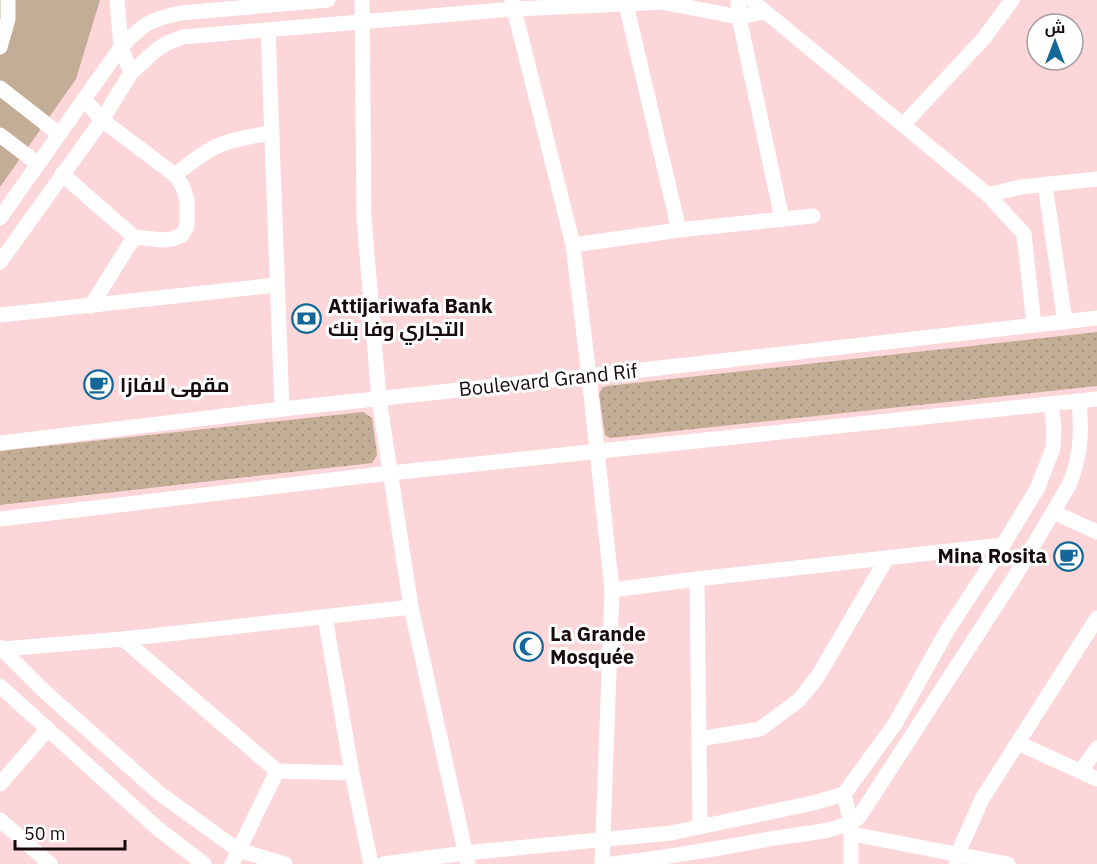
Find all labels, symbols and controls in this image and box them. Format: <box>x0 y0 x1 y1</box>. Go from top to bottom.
north arrow <box>1025 12 1085 72</box>
text: ش <box>1045 17 1065 37</box>
place label: Attijariwafa Bank التجاري وفا بنك <box>328 292 493 345</box>
bank icon: Attijariwafa Bank التجاري وفا بنك <box>291 302 323 334</box>
street label: Boulevard Grand Rif <box>457 357 639 402</box>
cafe icon: مقهى لافازا <box>83 369 115 401</box>
place label: مقهى لافازا <box>120 371 230 398</box>
cafe icon: Mina Rosita <box>1052 540 1084 572</box>
place label: Mina Rosita <box>938 542 1047 569</box>
place label: La Grande Mosquée <box>550 620 646 670</box>
mosque icon: La Grande Mosquée <box>513 630 545 662</box>
scale bar <box>15 813 124 851</box>
text: 50 m <box>24 822 66 845</box>

